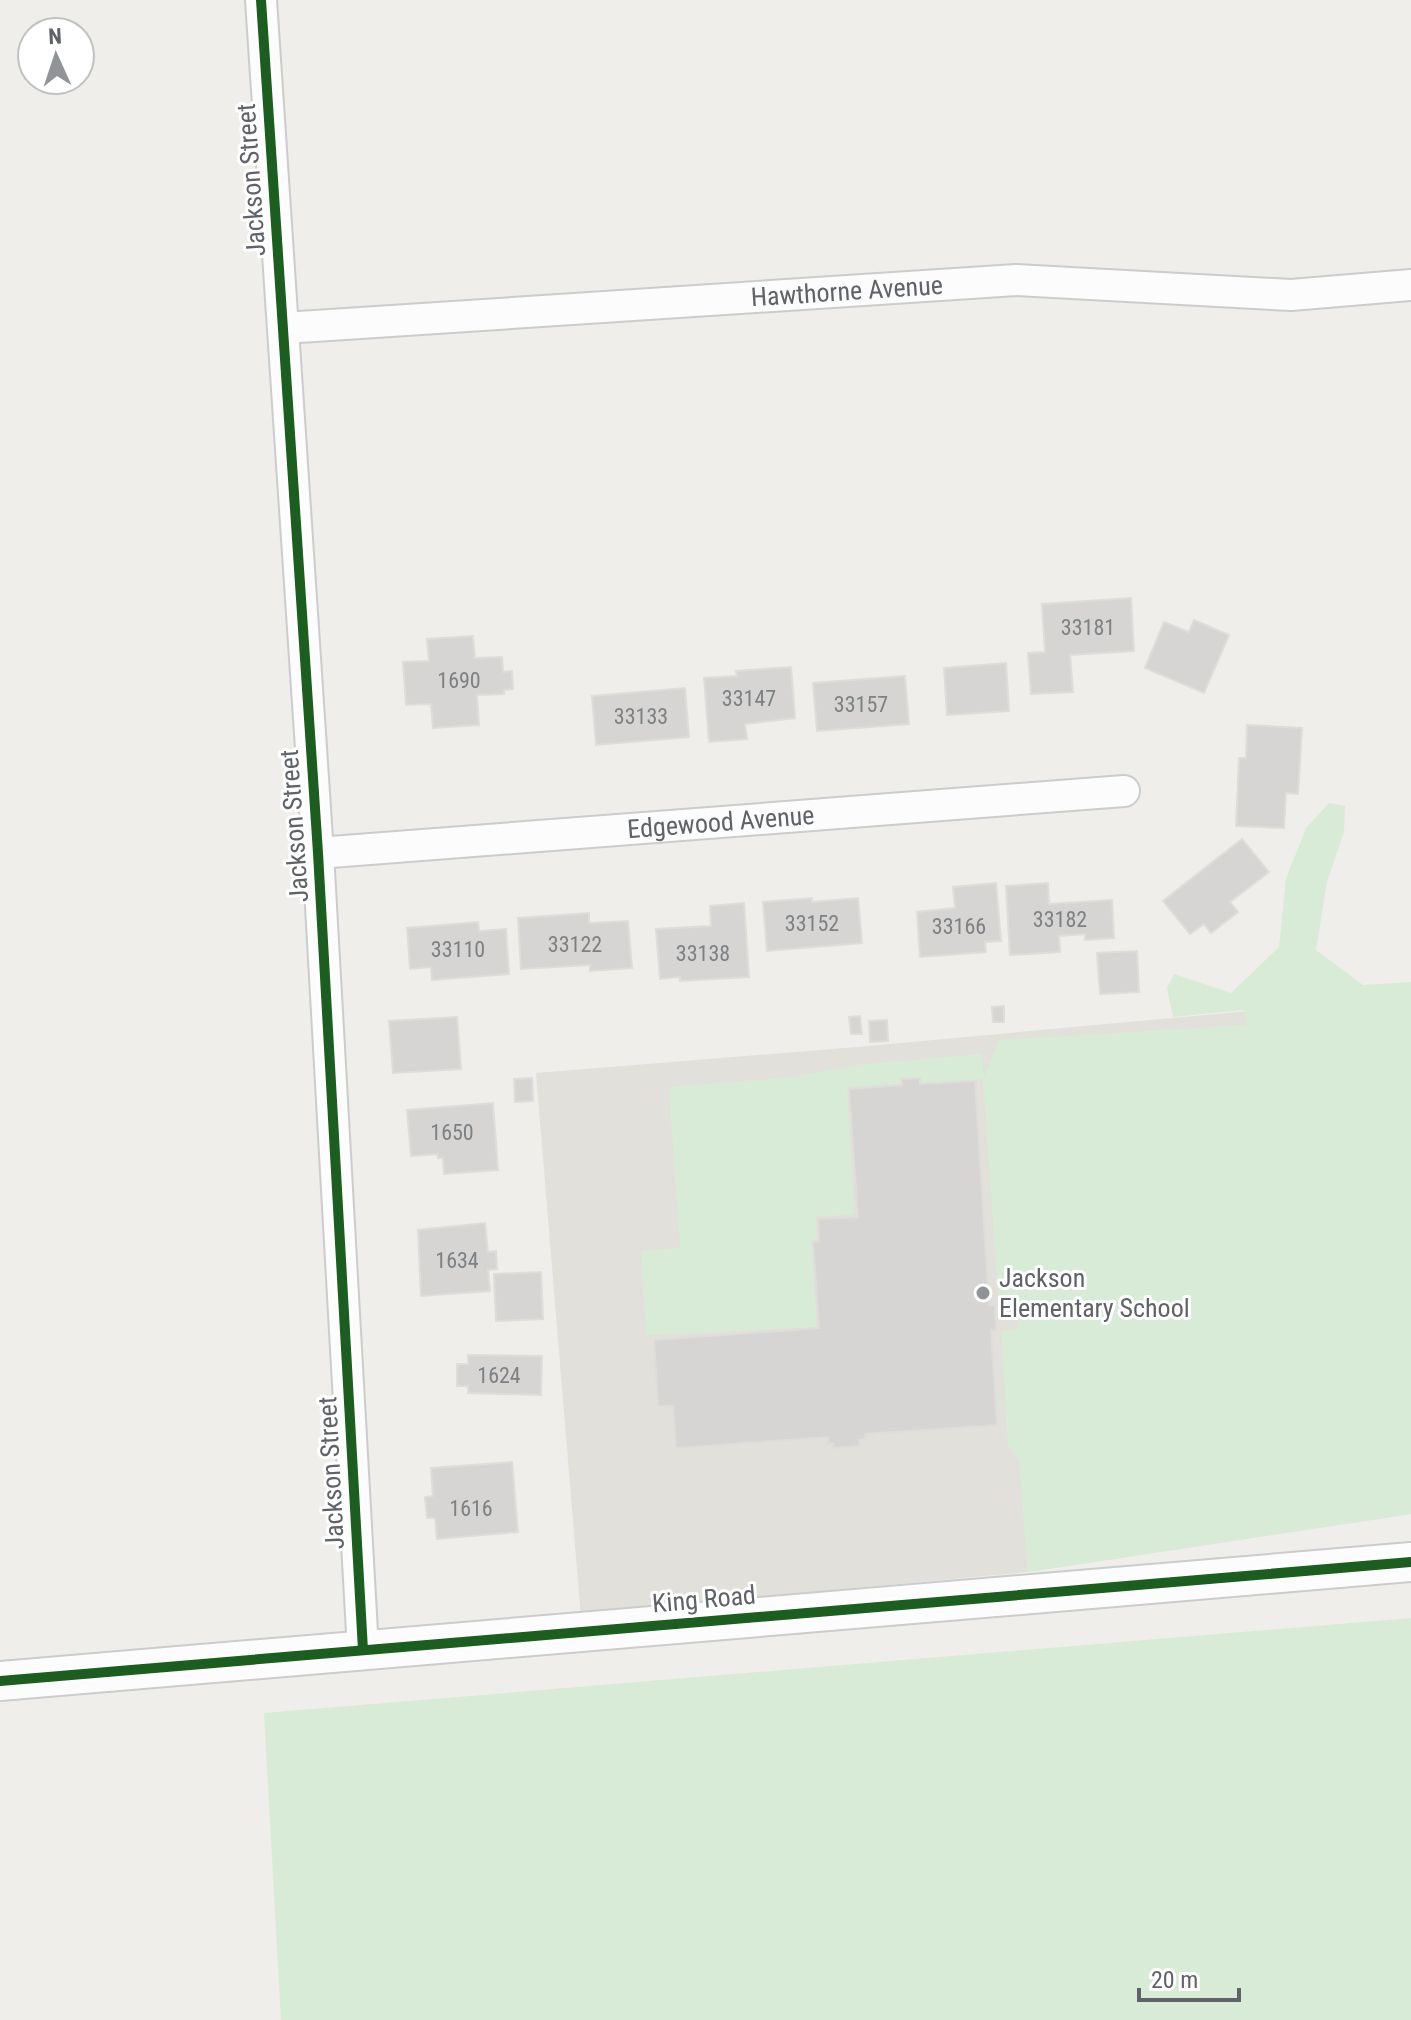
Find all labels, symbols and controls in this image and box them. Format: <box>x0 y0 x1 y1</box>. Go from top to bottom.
north arrow <box>16 16 96 96</box>
text: N <box>48 24 62 49</box>
street label: Jackson Street <box>231 103 271 257</box>
street label: Hawthorne Avenue <box>750 270 944 312</box>
house number: 33181 <box>1061 615 1115 640</box>
house number: 1690 <box>437 668 481 693</box>
house number: 33147 <box>722 686 776 711</box>
house number: 33157 <box>834 692 888 717</box>
house number: 33133 <box>614 704 668 729</box>
street label: Jackson Street <box>274 749 314 903</box>
street label: Edgewood Avenue <box>626 800 815 844</box>
house number: 33182 <box>1033 907 1087 932</box>
house number: 33152 <box>785 911 839 936</box>
house number: 33166 <box>932 914 986 939</box>
house number: 33122 <box>548 932 602 957</box>
house number: 33110 <box>431 937 485 962</box>
house number: 33138 <box>676 941 730 966</box>
house number: 1650 <box>430 1120 474 1145</box>
house number: 1634 <box>435 1248 479 1273</box>
place label: Jackson Elementary School <box>999 1263 1190 1323</box>
marker: Jackson Elementary School <box>974 1284 992 1302</box>
house number: 1624 <box>477 1363 521 1388</box>
street label: Jackson Street <box>312 1396 350 1550</box>
house number: 1616 <box>449 1496 493 1521</box>
street label: King Road <box>651 1580 757 1618</box>
scale bar <box>1139 1952 1239 2002</box>
text: 20 m <box>1151 1966 1198 1994</box>

